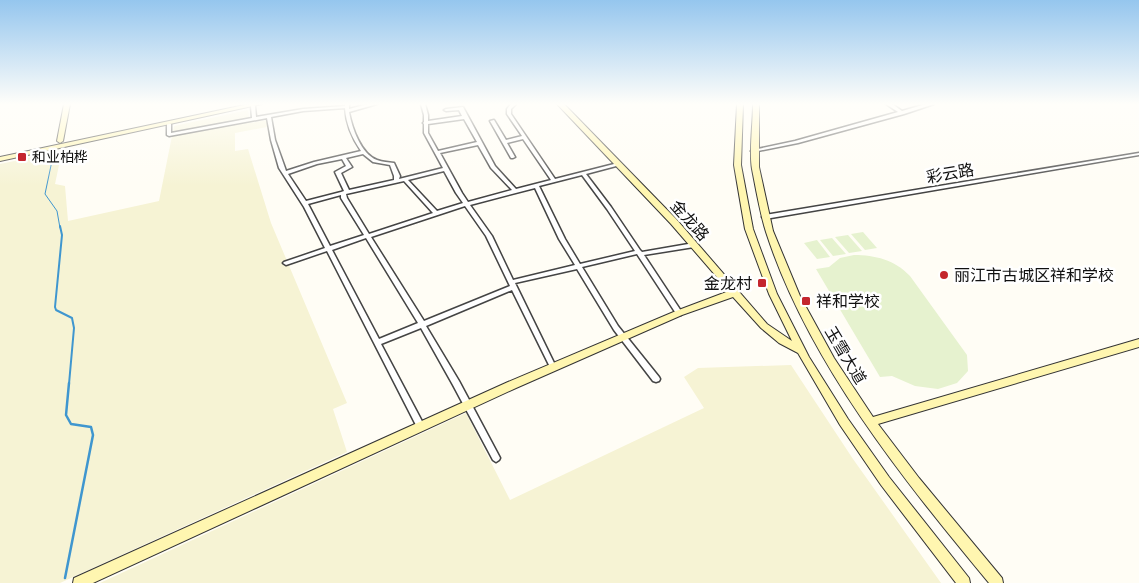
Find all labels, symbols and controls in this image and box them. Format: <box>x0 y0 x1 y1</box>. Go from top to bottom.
place label: 和业柏桦 <box>32 148 88 166</box>
marker: 和业柏桦 <box>16 151 28 163</box>
street label: 彩云路 <box>925 159 975 187</box>
street label: 金龙路 <box>667 195 713 245</box>
place label: 丽江市古城区祥和学校 <box>954 265 1114 285</box>
marker: 丽江市古城区祥和学校 <box>938 269 950 281</box>
place label: 金龙村 <box>704 273 752 293</box>
marker: 金龙村 <box>756 277 768 289</box>
place label: 祥和学校 <box>816 291 880 311</box>
marker: 祥和学校 <box>800 295 812 307</box>
street label: 玉雪大道 <box>821 322 871 388</box>

